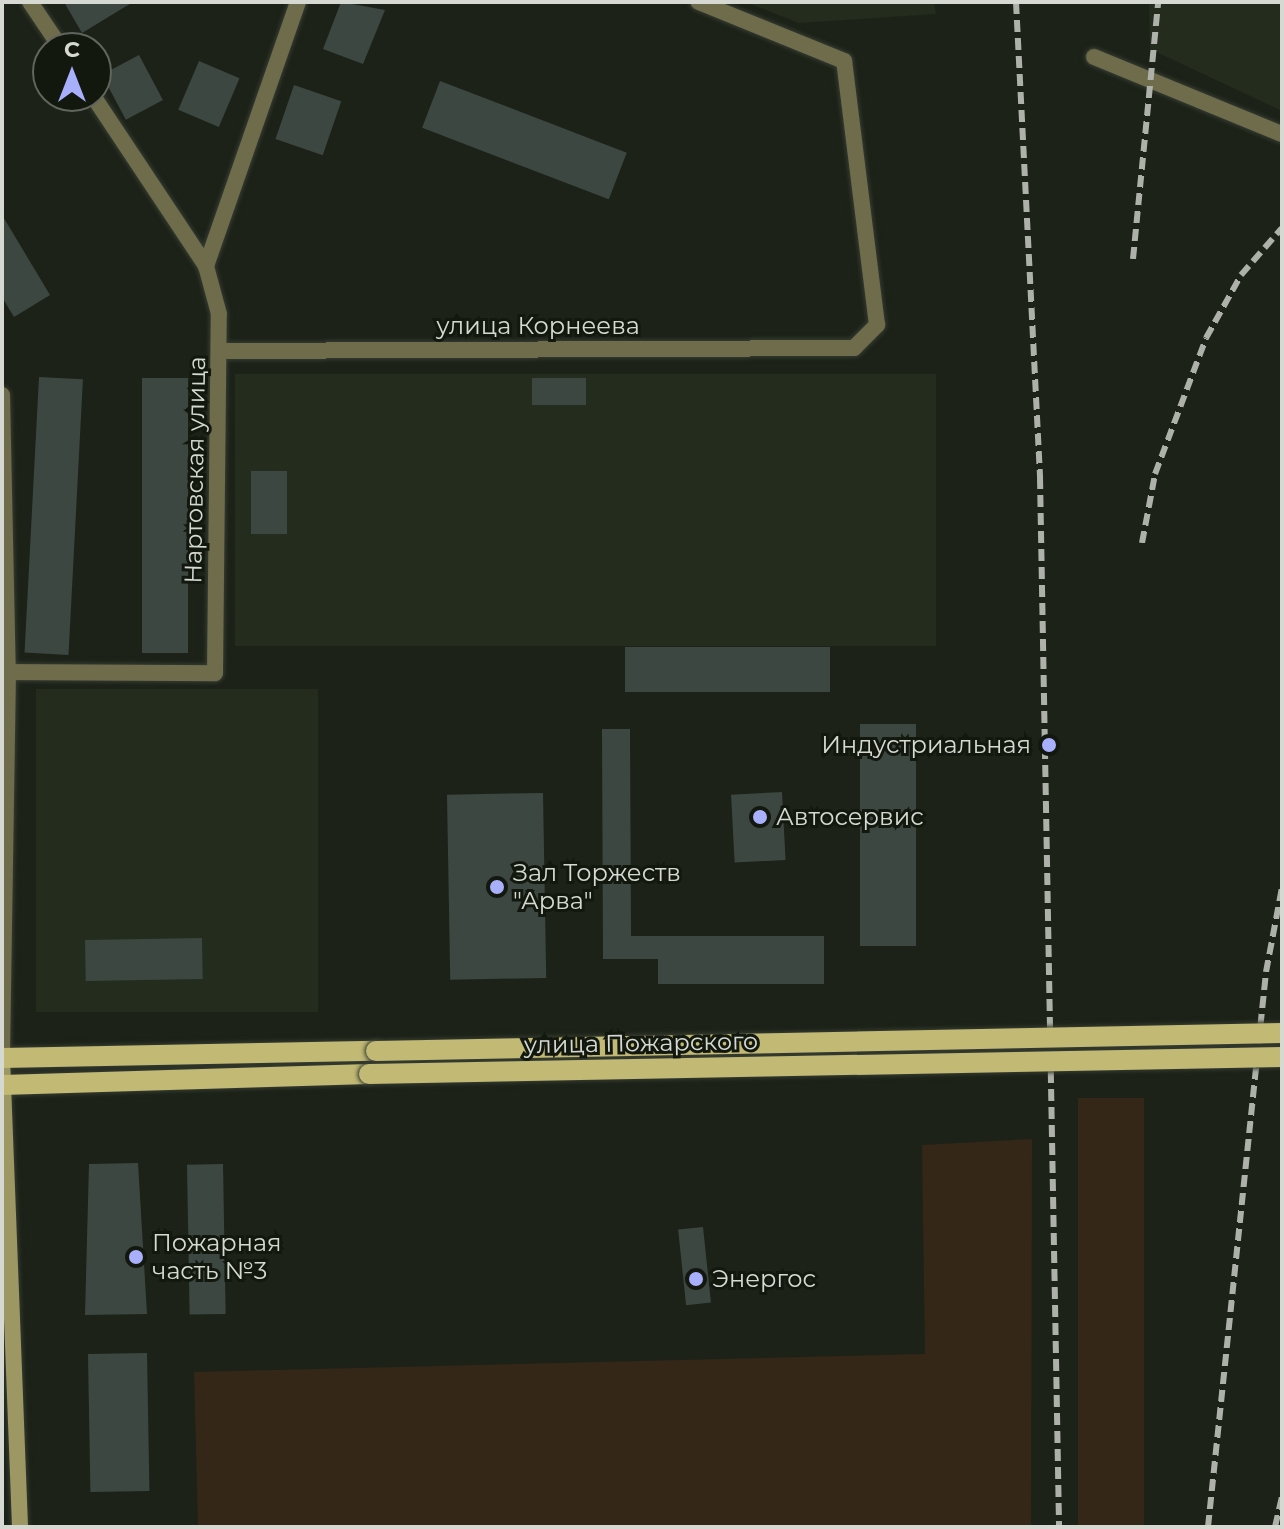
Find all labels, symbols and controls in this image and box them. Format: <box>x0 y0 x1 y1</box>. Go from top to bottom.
north arrow <box>32 32 112 112</box>
text: С <box>64 36 80 63</box>
street label: улица Корнеева <box>436 312 640 340</box>
street label: Нартовская улица <box>179 356 211 584</box>
place label: Индустриальная <box>821 731 1031 759</box>
marker: Индустриальная <box>1038 734 1060 756</box>
place label: Автосервис <box>776 803 924 831</box>
marker: Автосервис <box>751 808 769 826</box>
place label: Зал Торжеств "Арва" <box>513 859 681 915</box>
marker: Зал Торжеств "Арва" <box>488 878 506 896</box>
street label: улица Пожарского <box>524 1027 758 1059</box>
place label: Пожарная часть №3 <box>152 1229 281 1285</box>
marker: Пожарная часть №3 <box>127 1248 145 1266</box>
place label: Энергос <box>712 1265 816 1293</box>
marker: Энергос <box>687 1270 705 1288</box>

